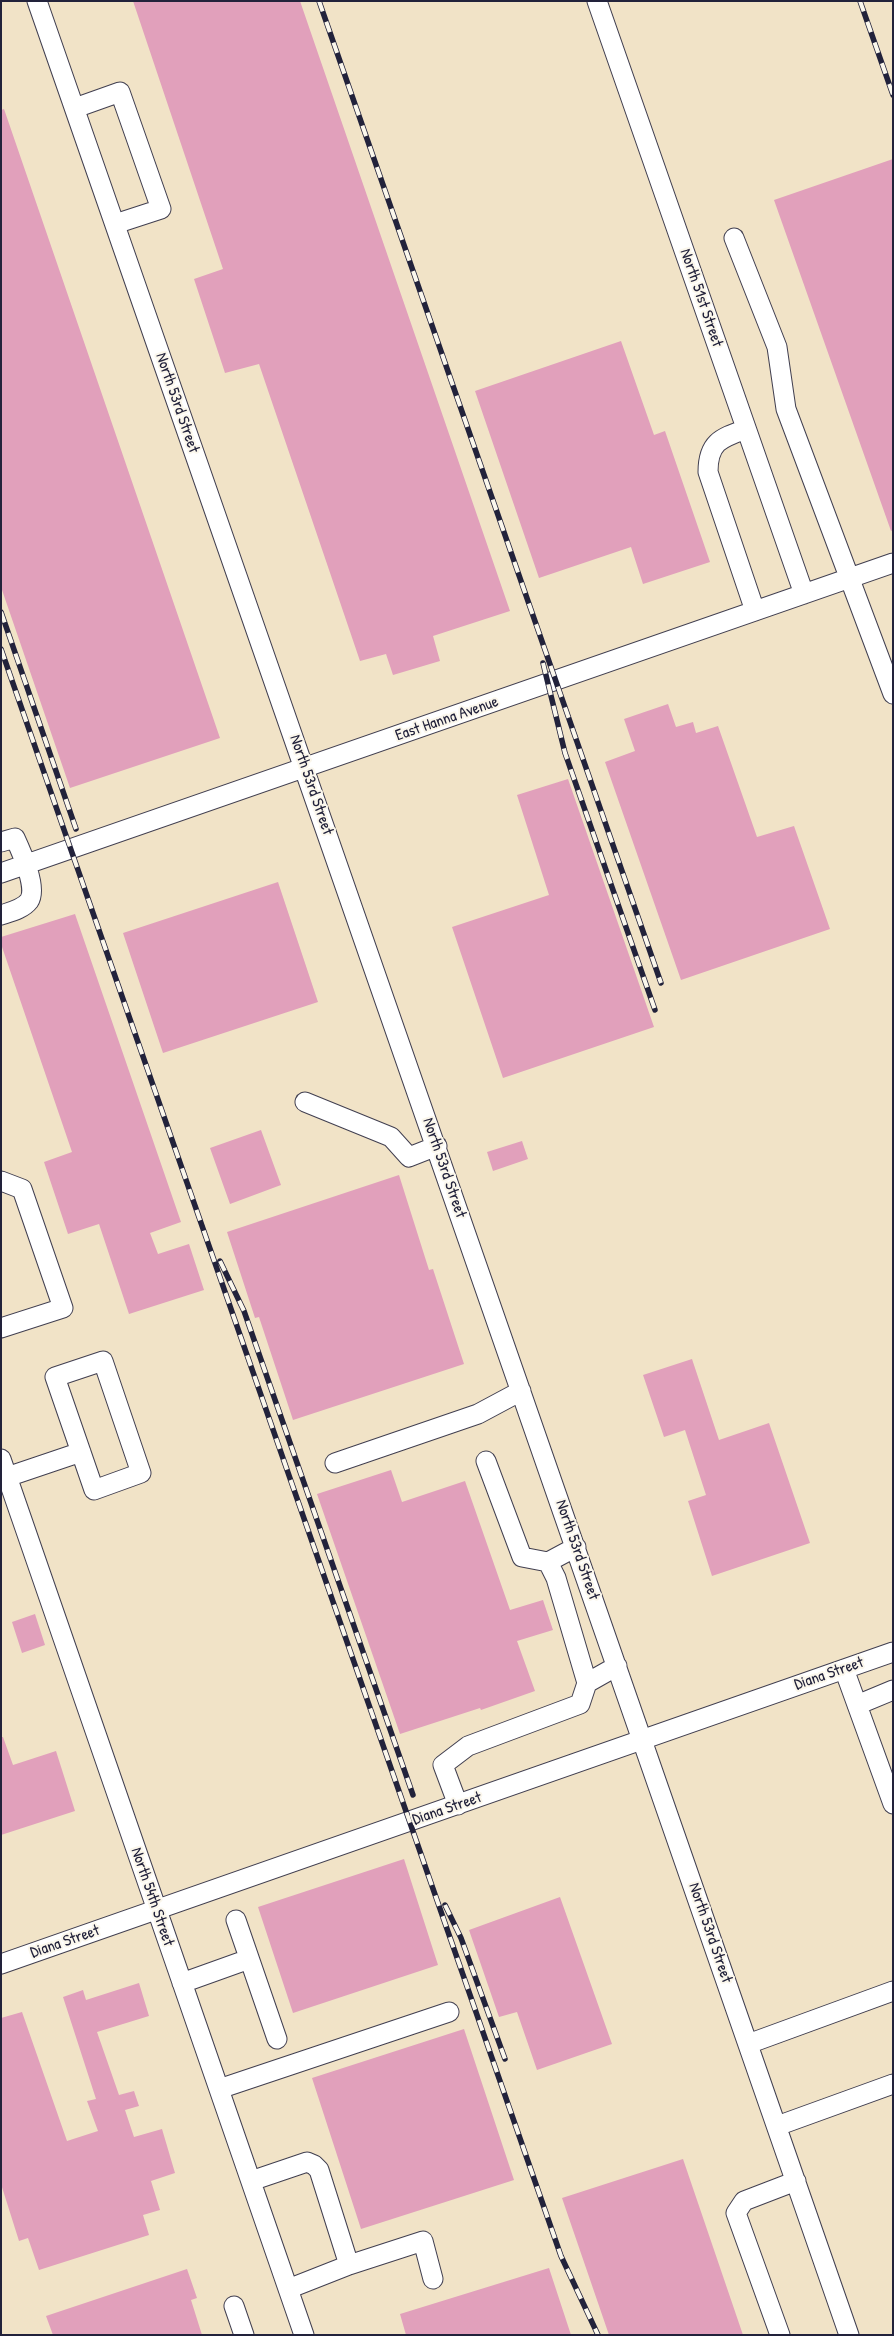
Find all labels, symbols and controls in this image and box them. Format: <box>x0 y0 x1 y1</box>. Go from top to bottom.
street label: North 51st Street <box>675 247 727 349</box>
street label: North 53rd Street <box>151 351 203 455</box>
street label: East Hanna Avenue <box>393 692 501 746</box>
street label: North 53rd Street <box>285 733 337 837</box>
street label: North 53rd Street <box>418 1116 470 1220</box>
street label: North 53rd Street <box>551 1498 603 1602</box>
street label: Diana Street <box>792 1653 866 1695</box>
street label: Diana Street <box>410 1788 484 1830</box>
street label: North 54th Street <box>126 1845 178 1949</box>
street label: North 53rd Street <box>684 1881 736 1985</box>
street label: Diana Street <box>28 1921 102 1963</box>

